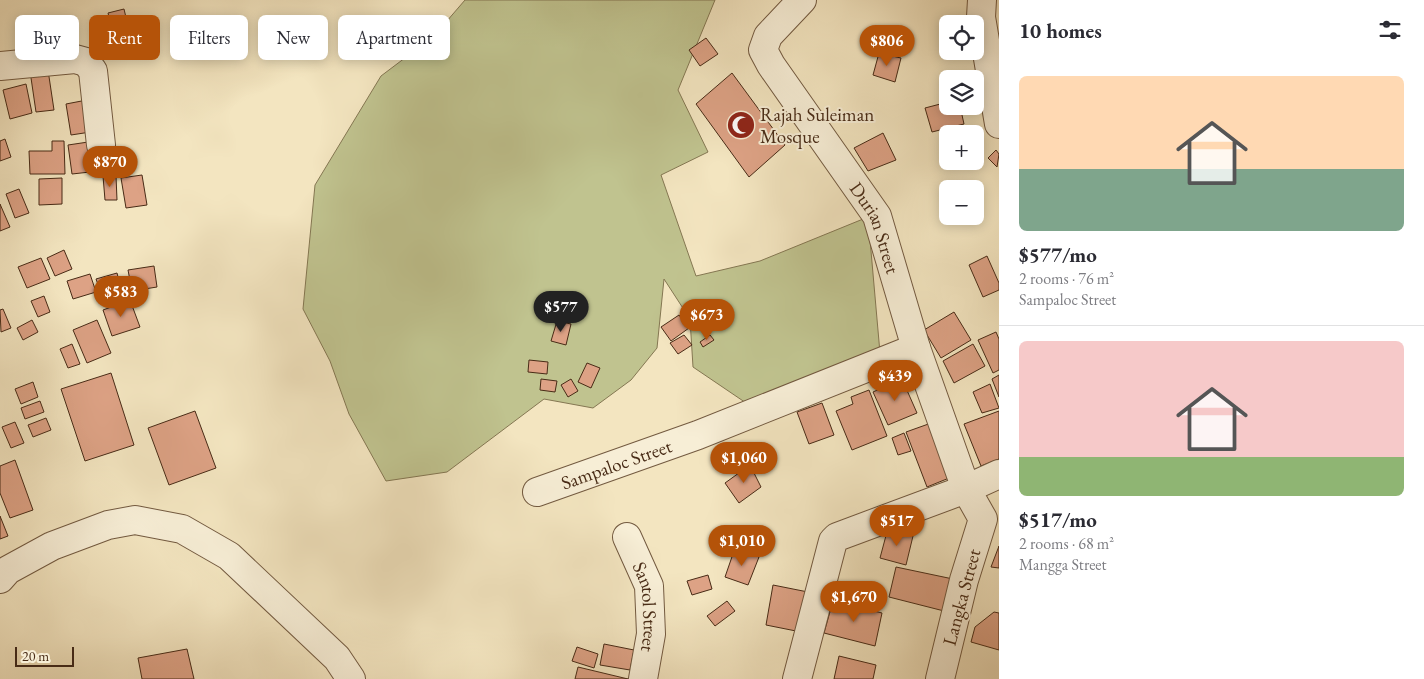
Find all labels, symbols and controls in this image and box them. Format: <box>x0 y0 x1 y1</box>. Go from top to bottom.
chip: Buy <box>15 15 79 60</box>
chip: Rent <box>89 15 160 60</box>
chip: Filters <box>170 15 248 60</box>
chip: New <box>258 15 328 60</box>
chip: Apartment <box>338 15 450 60</box>
map controls <box>939 15 984 225</box>
button: locate <box>939 15 984 60</box>
icon: filters <box>1376 16 1404 44</box>
text: 10 homes <box>1019 17 1102 44</box>
pin: $806 <box>857 24 917 67</box>
text: $806 <box>871 30 903 51</box>
button: layers <box>939 70 984 115</box>
place label: Rajah Suleiman Mosque <box>760 102 874 149</box>
icon: home <box>1167 108 1257 198</box>
mosque icon: Rajah Suleiman Mosque <box>726 110 756 140</box>
button: + <box>939 125 984 170</box>
pin: $870 <box>80 146 140 188</box>
text: $870 <box>94 151 126 172</box>
street label: Durian Street <box>844 177 905 277</box>
button: − <box>939 180 984 225</box>
text: $577/mo <box>1019 241 1097 268</box>
text: 2 rooms · 76 m² <box>1019 268 1114 289</box>
pin: $583 <box>91 276 151 318</box>
text: $583 <box>105 281 137 302</box>
text: Sampaloc Street <box>1019 289 1116 310</box>
pin: $577 <box>531 290 591 333</box>
text: $577 <box>545 296 577 317</box>
pin: $673 <box>677 298 737 341</box>
text: $673 <box>691 304 723 325</box>
pin: $439 <box>865 360 925 402</box>
text: $439 <box>879 365 911 386</box>
icon: home <box>1167 374 1257 464</box>
street label: Sampaloc Street <box>558 433 675 496</box>
pin: $1,060 <box>703 442 785 484</box>
text: $1,060 <box>721 447 767 468</box>
pin: $517 <box>867 504 927 547</box>
text: $517/mo <box>1019 506 1097 533</box>
text: $517 <box>881 510 913 531</box>
pin: $1,010 <box>701 524 783 567</box>
text: $1,010 <box>719 530 765 551</box>
text: 2 rooms · 68 m² <box>1019 533 1114 554</box>
street label: Langka Street <box>937 546 986 648</box>
text: Mangga Street <box>1019 554 1107 575</box>
street label: Santol Street <box>627 558 663 654</box>
pin: $1,670 <box>813 580 895 623</box>
text: $1,670 <box>831 586 877 607</box>
scale bar <box>15 644 74 667</box>
text: 20 m <box>22 647 49 665</box>

